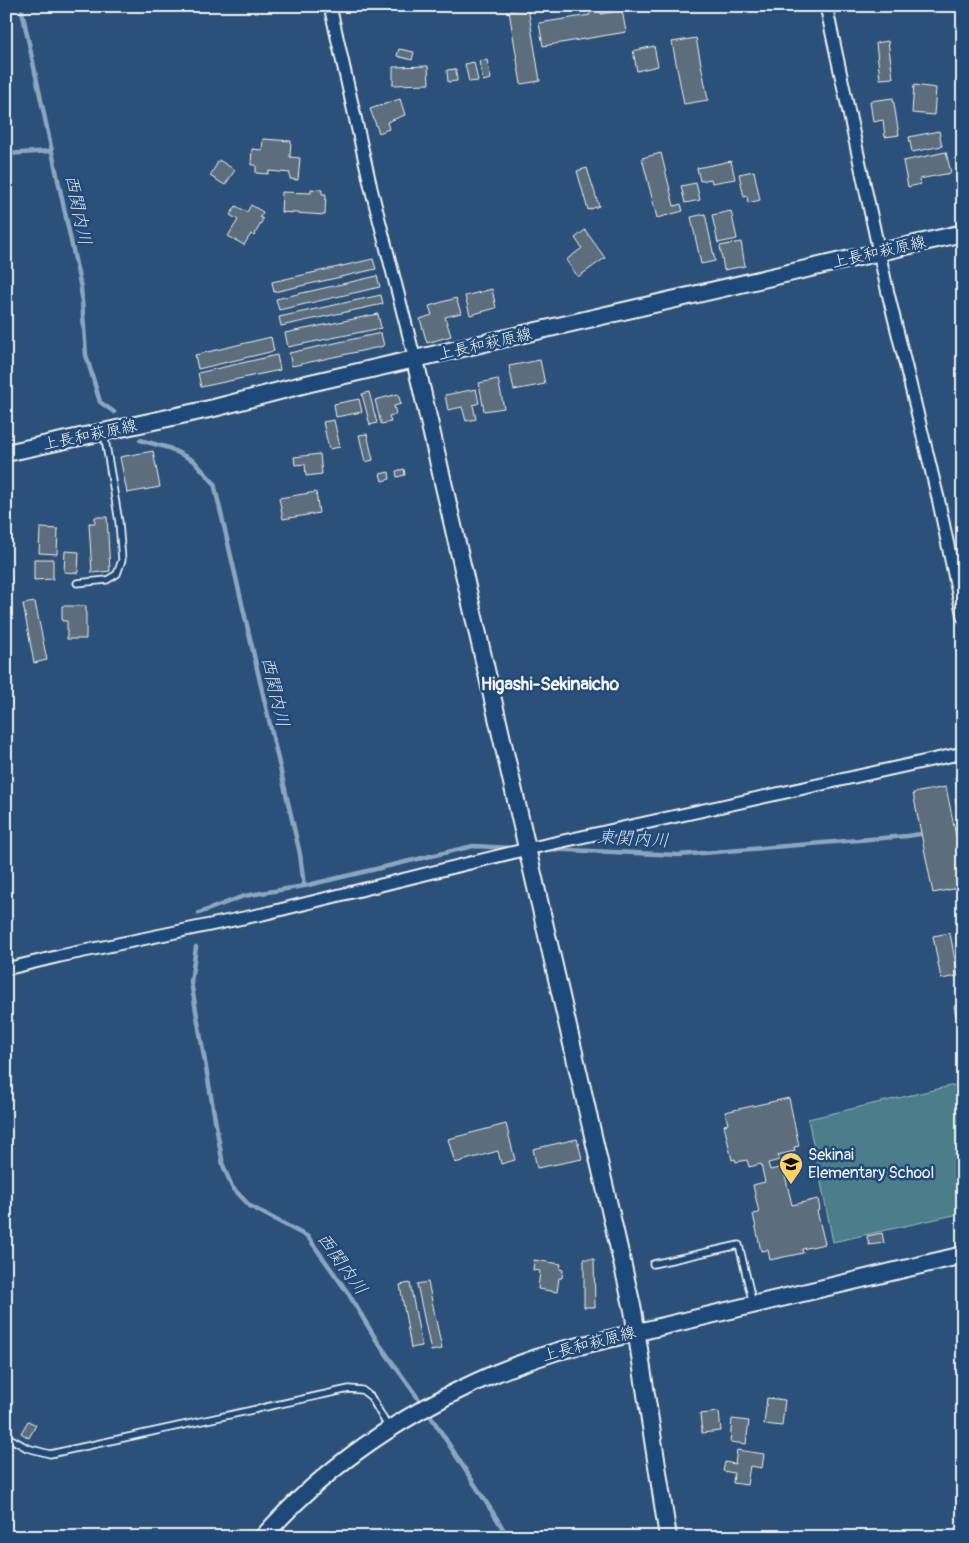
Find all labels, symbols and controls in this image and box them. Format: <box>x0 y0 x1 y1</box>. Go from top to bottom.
water label: 西関内川 <box>59 172 97 248</box>
street label: 上長和萩原線 <box>830 231 928 273</box>
street label: 上長和萩原線 <box>436 323 534 365</box>
street label: 上長和萩原線 <box>41 415 139 455</box>
water label: 西関内川 <box>256 654 294 730</box>
district label: Higashi-Sekinaicho <box>481 673 620 696</box>
water label: 東関内川 <box>596 826 670 852</box>
place label: Sekinai Elementary School <box>808 1145 934 1183</box>
school or university icon: Sekinai Elementary School <box>778 1151 804 1185</box>
water label: 西関内川 <box>312 1228 372 1300</box>
street label: 上長和萩原線 <box>540 1322 638 1366</box>

